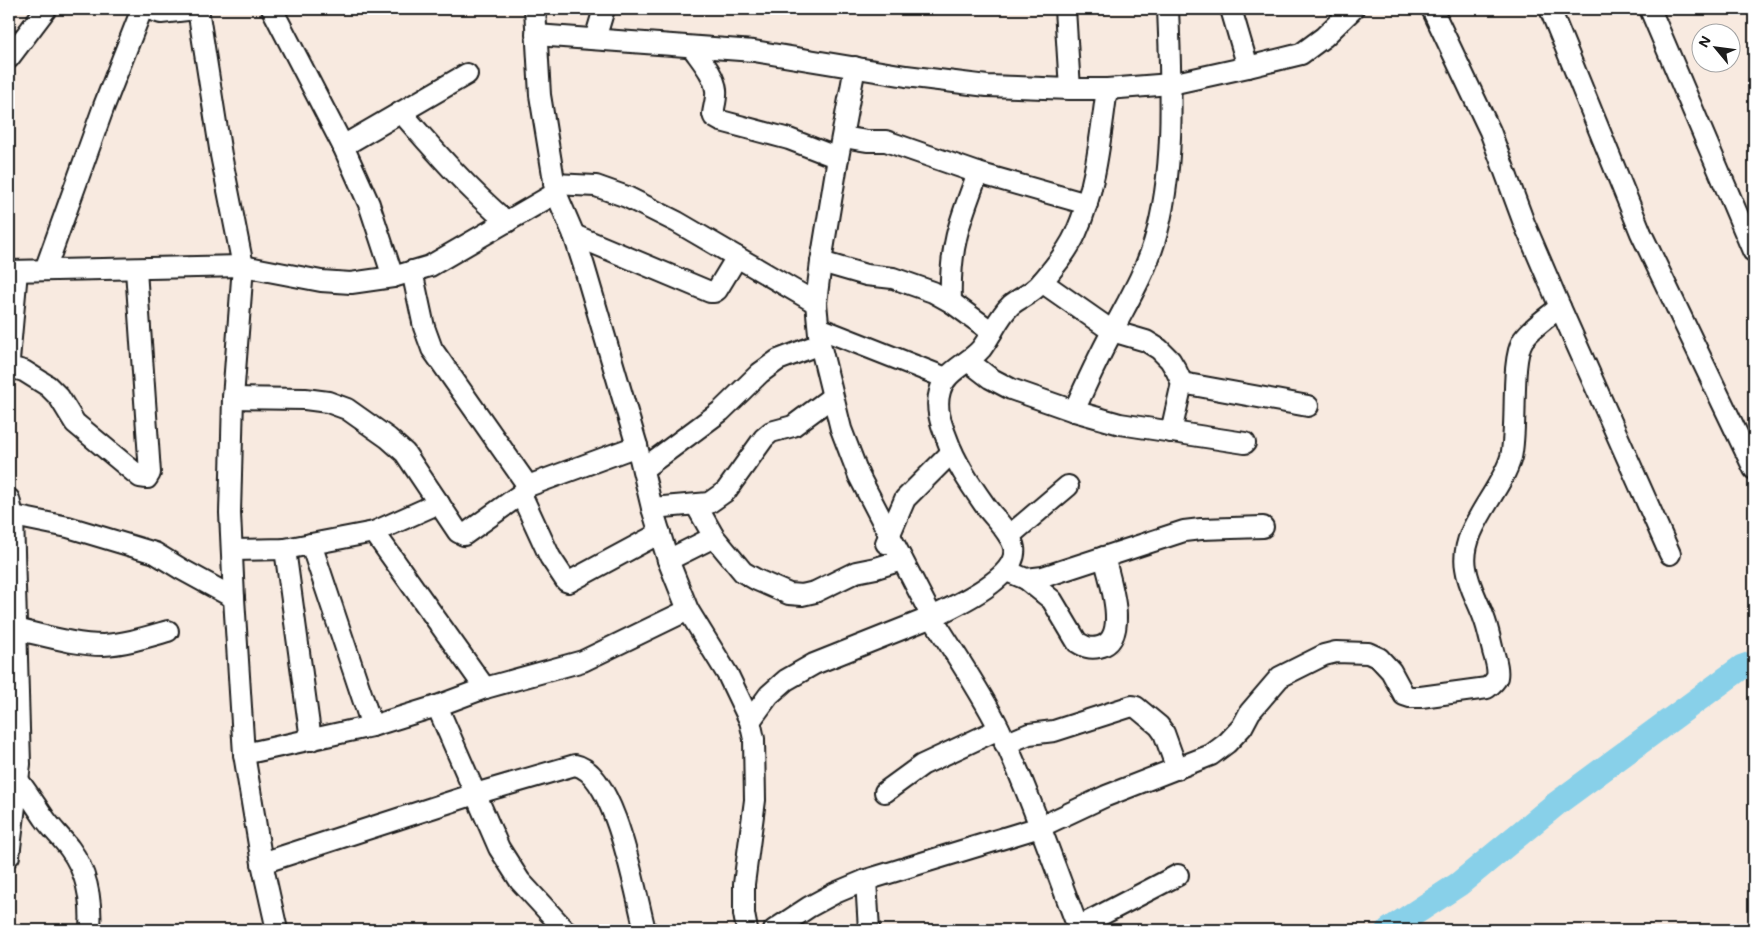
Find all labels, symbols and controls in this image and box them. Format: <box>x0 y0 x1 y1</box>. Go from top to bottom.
north arrow <box>1690 22 1740 72</box>
text: N <box>1693 32 1715 51</box>

